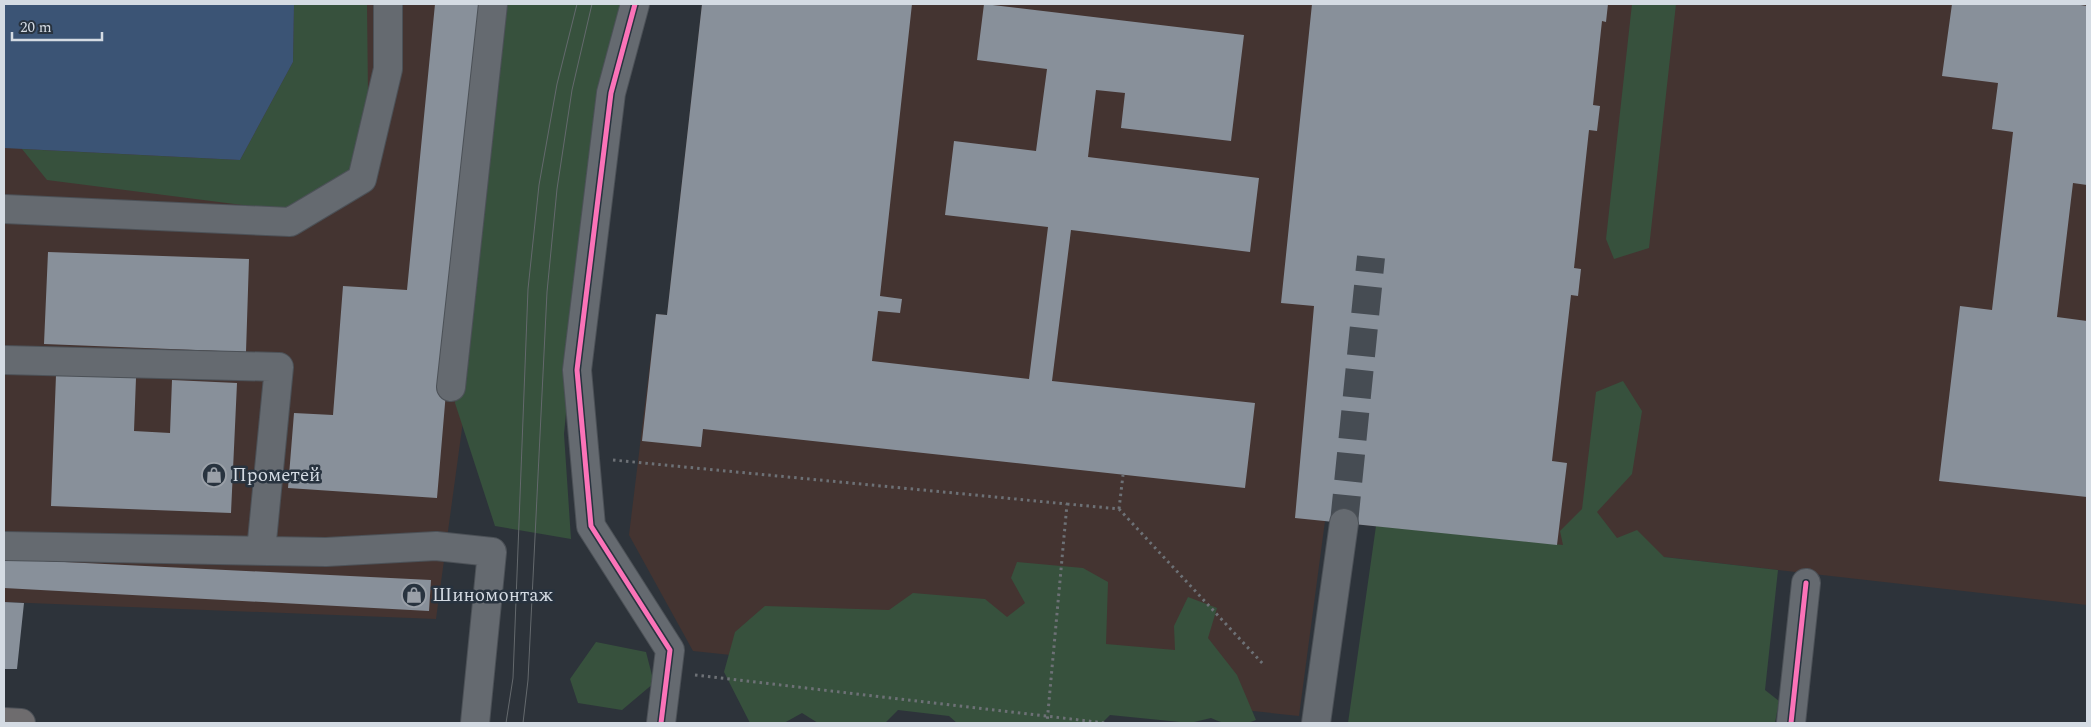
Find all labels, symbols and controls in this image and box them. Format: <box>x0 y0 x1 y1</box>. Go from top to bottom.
scale bar <box>12 10 102 42</box>
text: 20 m <box>20 16 52 39</box>
place label: Прометей <box>232 461 321 490</box>
shop icon: Прометей <box>201 462 227 488</box>
place label: Шиномонтаж <box>432 581 554 610</box>
shop icon: Шиномонтаж <box>401 582 427 608</box>

